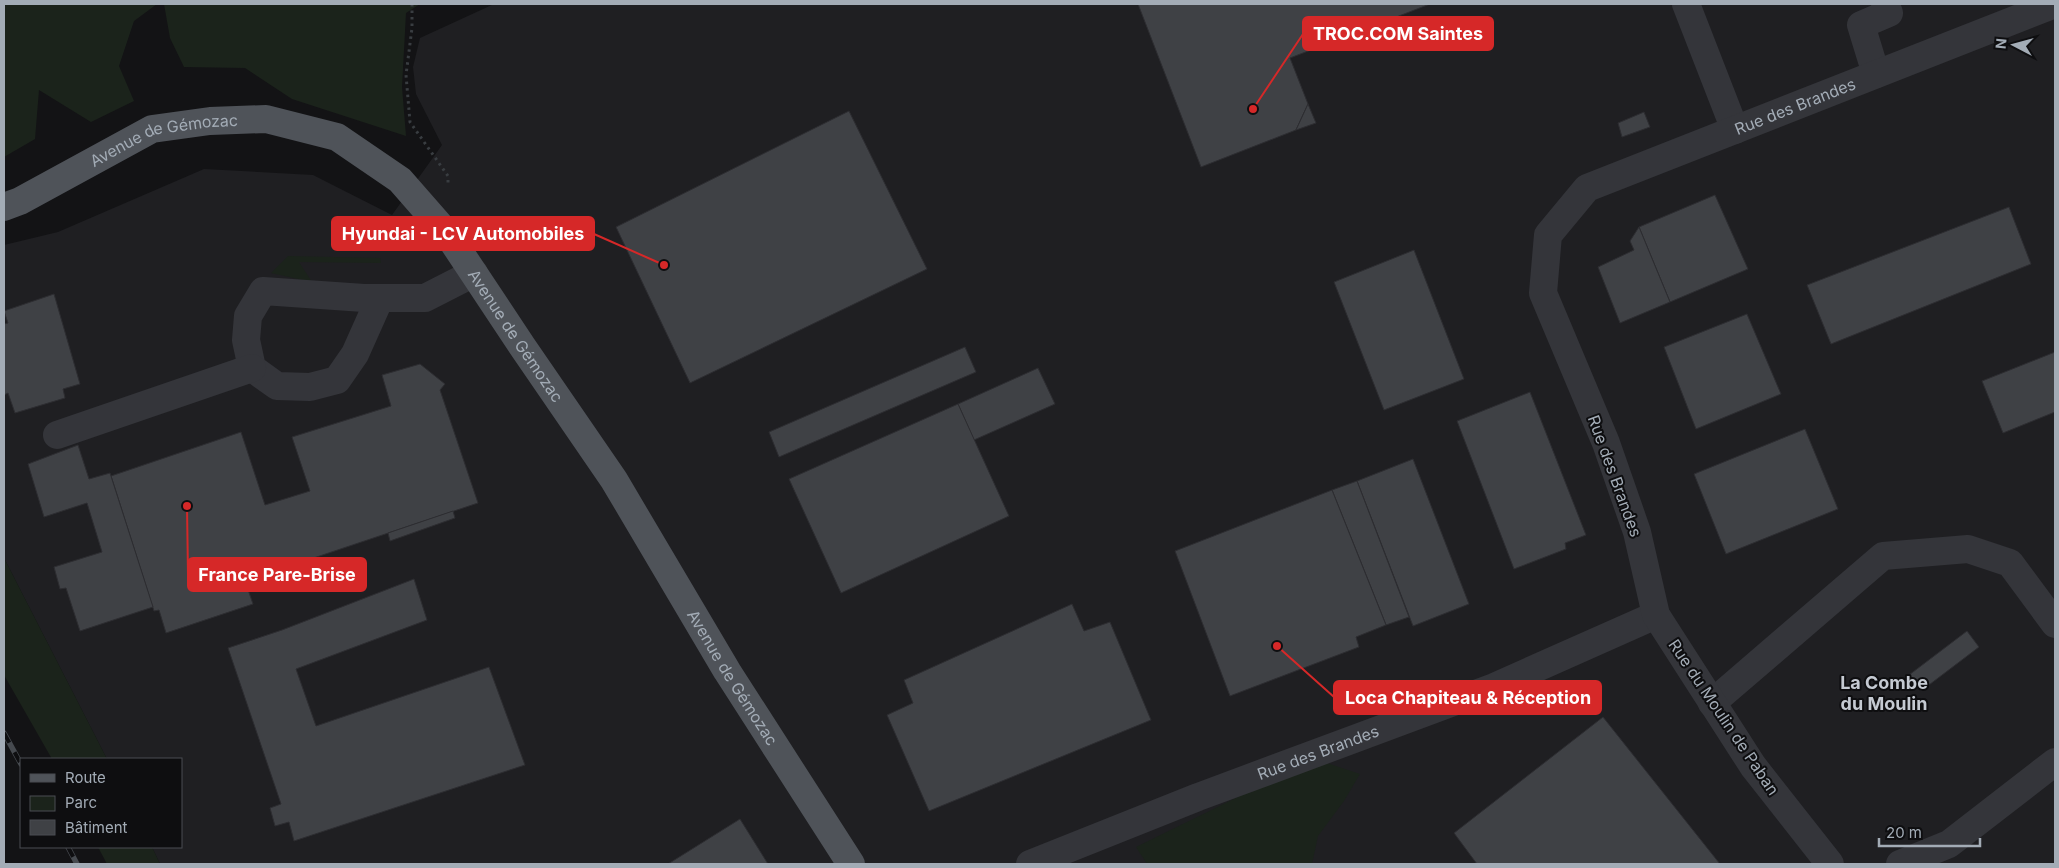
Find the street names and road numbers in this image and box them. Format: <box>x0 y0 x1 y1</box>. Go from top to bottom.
street label: Rue des Brandes <box>1732 73 1858 139</box>
street label: Avenue de Gémozac <box>86 110 238 171</box>
street label: Avenue de Gémozac <box>464 266 568 406</box>
street label: Rue des Brandes <box>1584 412 1646 540</box>
street label: Avenue de Gémozac <box>683 606 782 749</box>
street label: Rue du Moulin de Paban <box>1664 635 1784 799</box>
street label: Rue des Brandes <box>1255 721 1382 784</box>

